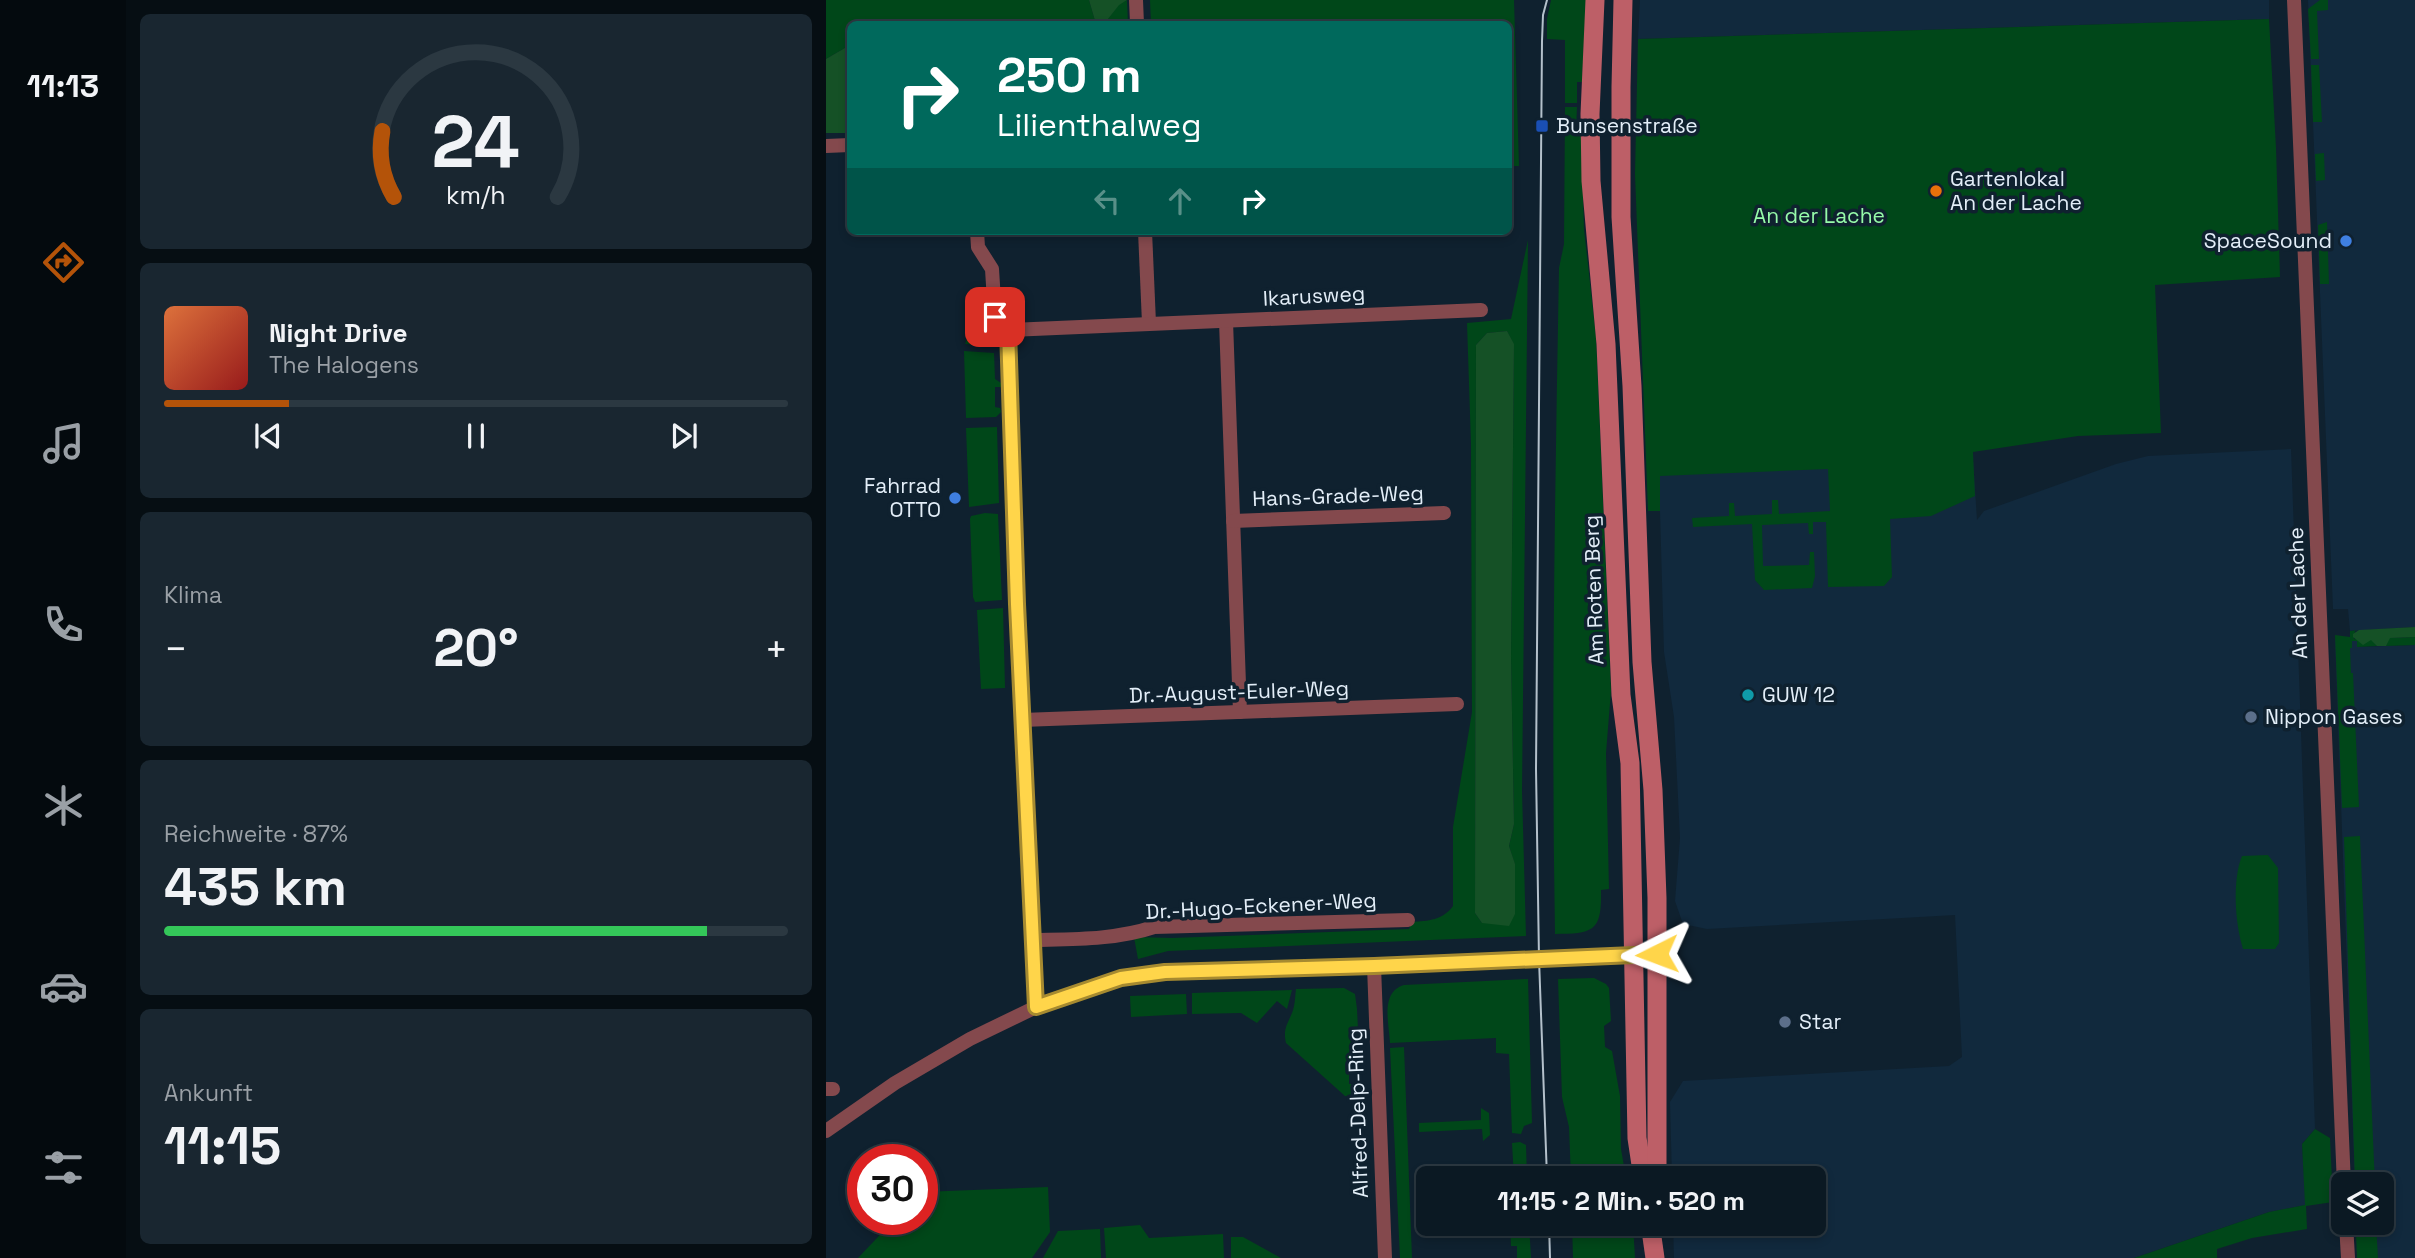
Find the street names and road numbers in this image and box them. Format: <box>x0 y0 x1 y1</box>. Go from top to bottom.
street label: Ikarusweg <box>1262 279 1366 312</box>
street label: Hans-Grade-Weg <box>1252 479 1424 512</box>
street label: Am Roten Berg <box>1577 515 1610 665</box>
street label: An der Lache <box>2282 527 2313 659</box>
street label: Dr.-August-Euler-Weg <box>1129 674 1349 709</box>
street label: Dr.-Hugo-Eckener-Weg <box>1145 886 1377 925</box>
street label: Alfred-Delp-Ring <box>1341 1028 1374 1198</box>

